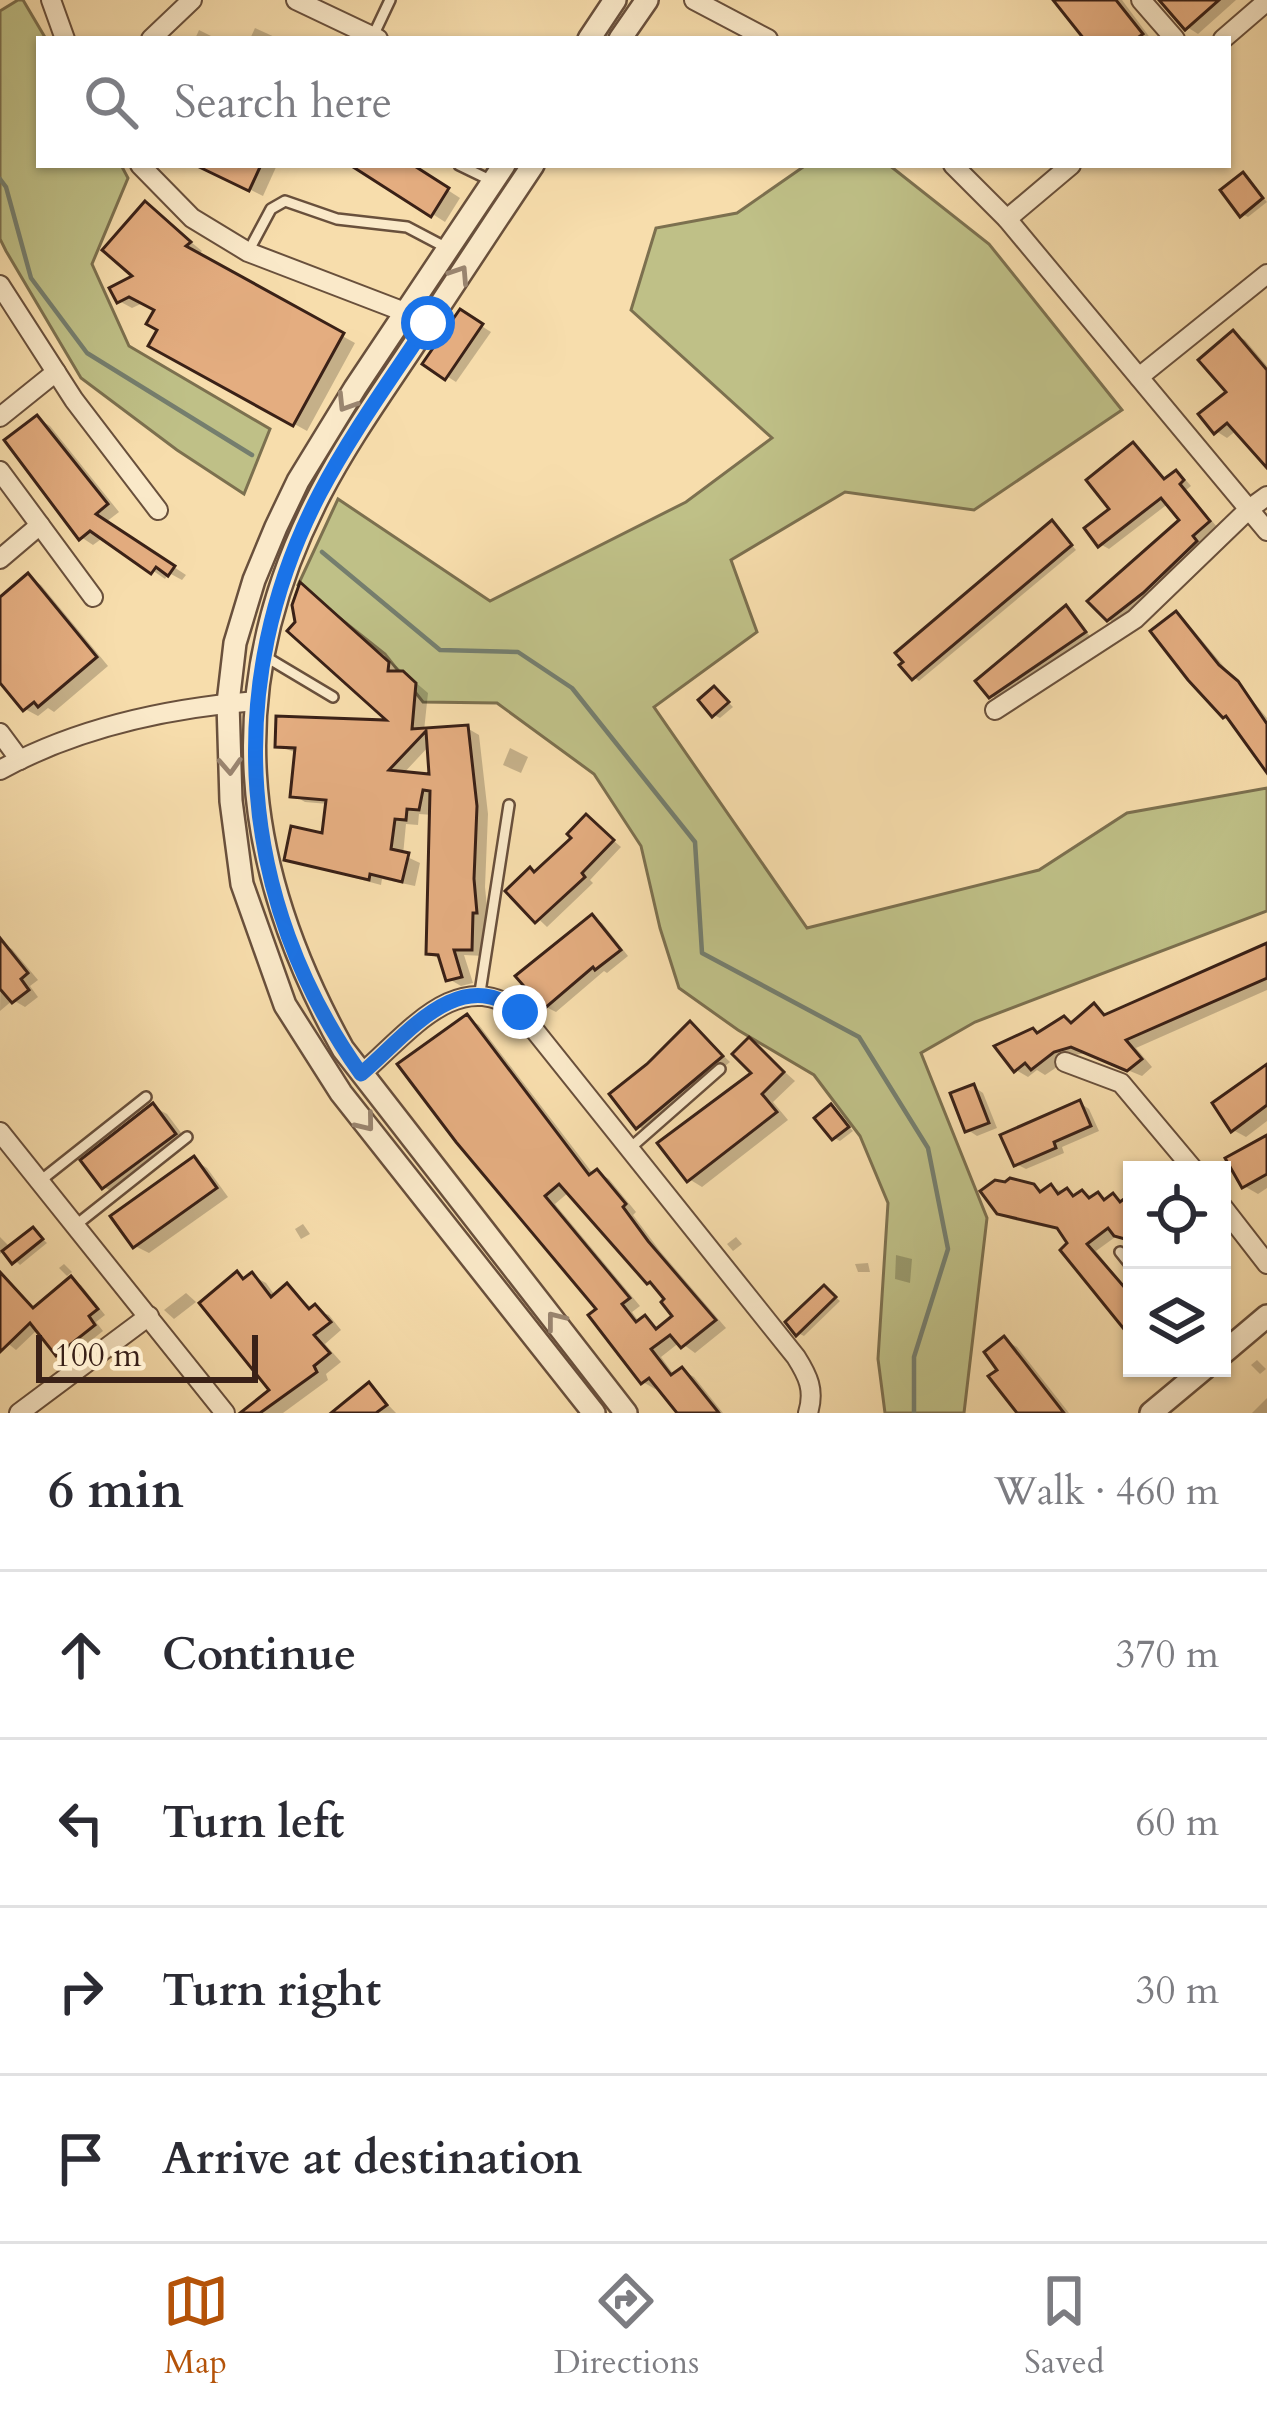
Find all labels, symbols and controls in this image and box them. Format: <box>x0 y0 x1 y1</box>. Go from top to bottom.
search box <box>36 36 1231 168</box>
icon: search <box>78 69 144 135</box>
text: Search here <box>174 72 392 133</box>
one-way arrow <box>446 265 469 287</box>
route start <box>401 296 455 350</box>
one-way arrow <box>339 389 361 411</box>
one-way arrow <box>216 757 242 776</box>
route end <box>493 985 547 1039</box>
one-way arrow <box>352 1109 373 1131</box>
map controls <box>1123 1161 1231 1377</box>
button: locate <box>1123 1161 1231 1269</box>
button: layers <box>1123 1269 1231 1377</box>
one-way arrow <box>547 1312 569 1334</box>
scale bar <box>36 1329 258 1382</box>
text: 100 m <box>54 1333 141 1378</box>
text: 6 min <box>48 1456 184 1526</box>
text: Walk · 460 m <box>994 1465 1219 1518</box>
icon: ahead <box>48 1622 114 1688</box>
text: Continue <box>162 1624 356 1685</box>
text: 370 m <box>1116 1628 1219 1681</box>
icon: left <box>48 1790 114 1856</box>
text: Turn left <box>162 1792 344 1853</box>
text: 60 m <box>1136 1796 1219 1849</box>
icon: right <box>48 1958 114 2024</box>
text: Turn right <box>162 1960 381 2021</box>
text: 30 m <box>1136 1964 1219 2017</box>
icon: arrive <box>48 2126 114 2192</box>
text: Arrive at destination <box>162 2128 582 2189</box>
tab: Map <box>163 2268 229 2385</box>
tab: Directions <box>554 2268 699 2385</box>
tab: Saved <box>1024 2268 1104 2385</box>

